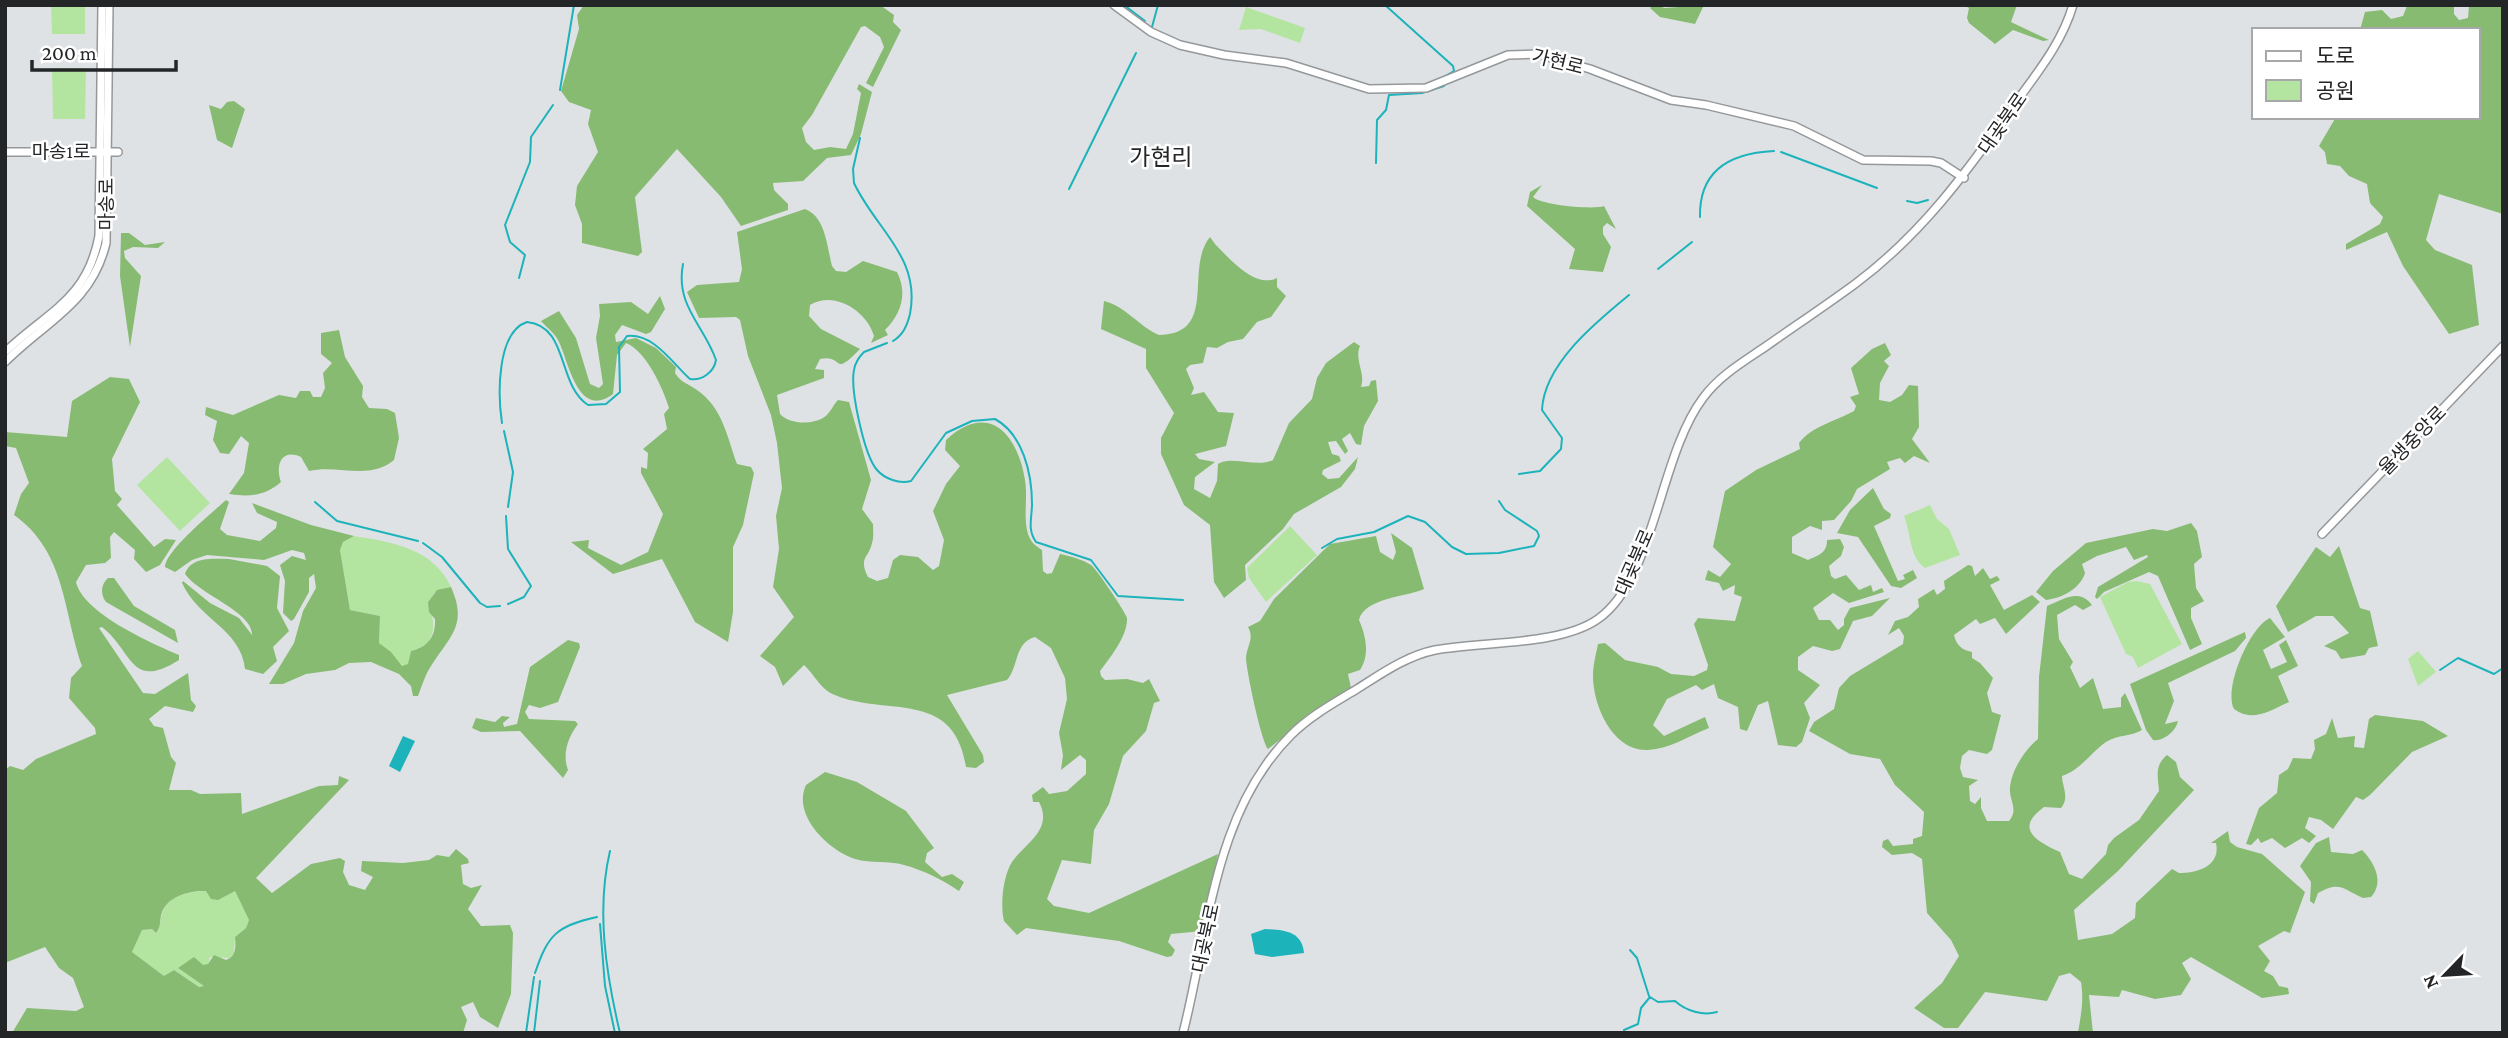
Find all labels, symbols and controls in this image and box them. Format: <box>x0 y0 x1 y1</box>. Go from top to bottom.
scale bar <box>32 28 175 72</box>
legend <box>2252 28 2480 119</box>
text: 200 m <box>42 41 97 65</box>
text: 도로 <box>2316 44 2355 68</box>
street label: 가현로 <box>1530 45 1586 78</box>
text: 공원 <box>2316 79 2355 103</box>
street label: 대곶북로 <box>1974 89 2031 158</box>
street label: 마송1로 <box>32 141 90 162</box>
district label: 가현리 <box>1129 144 1193 170</box>
street label: 마송로 <box>96 178 117 230</box>
street label: 율생중앙로 <box>2374 402 2450 479</box>
street label: 대곶북로 <box>1611 526 1658 598</box>
street label: 대곶북로 <box>1188 902 1223 974</box>
north arrow <box>2410 940 2480 1010</box>
text: N <box>2418 972 2442 992</box>

